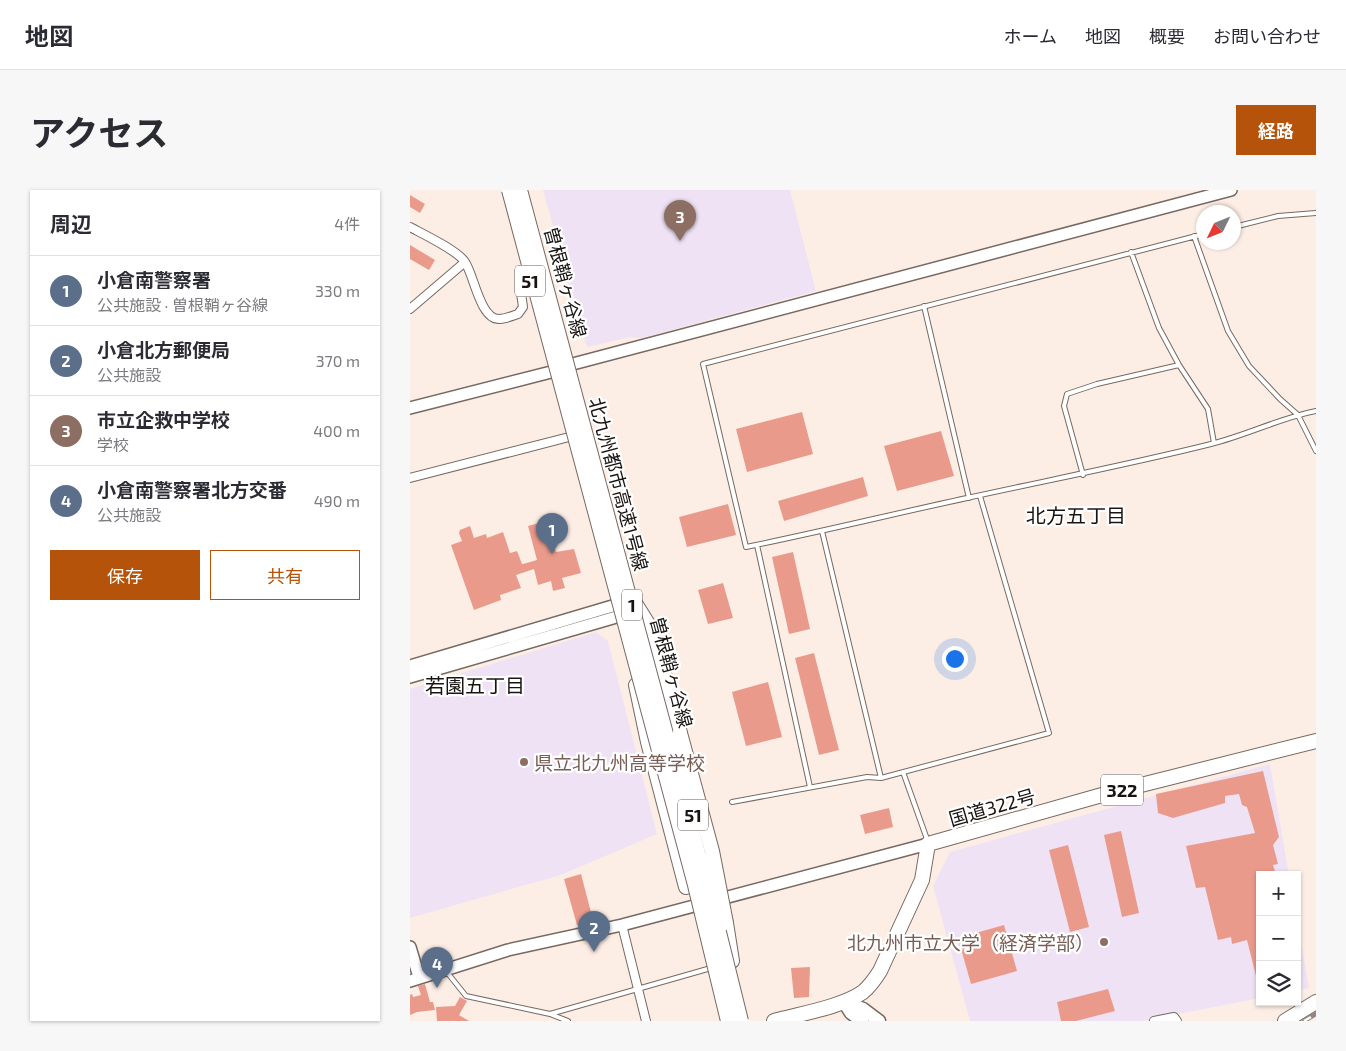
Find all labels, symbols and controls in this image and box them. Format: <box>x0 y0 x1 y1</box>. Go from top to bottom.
text: 地図 <box>25 21 73 50</box>
text: ホーム <box>1004 25 1057 47</box>
text: 地図 <box>1085 25 1121 47</box>
text: 概要 <box>1149 25 1185 47</box>
text: お問い合わせ <box>1213 25 1321 47</box>
button: 経路 <box>1236 105 1316 155</box>
text: アクセス <box>30 111 168 153</box>
pin: 3 <box>664 200 696 241</box>
north arrow <box>1196 205 1241 250</box>
text: 周辺 <box>50 211 92 236</box>
text: 4件 <box>334 214 360 233</box>
street label: 曽根鞘ヶ谷線 <box>540 224 592 340</box>
road number: 51 <box>515 266 545 296</box>
text: 小倉南警察署 <box>97 268 211 291</box>
text: 1 <box>63 281 69 300</box>
text: 330 m <box>315 281 360 300</box>
text: 公共施設 · 曽根鞘ヶ谷線 <box>97 295 268 314</box>
text: 小倉北方郵便局 <box>97 338 230 361</box>
text: 2 <box>61 351 71 370</box>
text: 370 m <box>316 351 360 370</box>
text: 公共施設 <box>97 365 161 384</box>
street label: 北九州都市高速1号線 <box>585 395 653 573</box>
text: 市立企救中学校 <box>97 408 230 431</box>
text: 3 <box>61 421 71 440</box>
text: 400 m <box>313 421 360 440</box>
text: 学校 <box>97 435 129 454</box>
text: 小倉南警察署北方交番 <box>97 478 287 501</box>
text: 4 <box>61 491 71 510</box>
text: 490 m <box>314 491 360 510</box>
district label: 北方五丁目 <box>1026 503 1126 527</box>
text: 公共施設 <box>97 505 161 524</box>
pin: 1 <box>536 513 568 554</box>
button: 保存 <box>50 550 200 600</box>
button: 共有 <box>210 550 360 600</box>
road number: 1 <box>622 590 642 620</box>
street label: 曽根鞘ヶ谷線 <box>646 614 698 730</box>
your location <box>942 646 968 672</box>
district label: 若園五丁目 <box>425 673 525 697</box>
place label: 県立北九州高等学校 <box>534 751 705 774</box>
marker: 県立北九州高等学校 <box>518 756 530 768</box>
road number: 322 <box>1101 774 1143 806</box>
street label: 国道322号 <box>946 784 1038 830</box>
road number: 51 <box>678 800 708 830</box>
map controls <box>1256 871 1301 1006</box>
button: + <box>1256 871 1301 916</box>
pin: 2 <box>578 911 610 952</box>
button: − <box>1256 916 1301 961</box>
place label: 北九州市立大学（経済学部） <box>847 931 1094 954</box>
marker: 北九州市立大学（経済学部） <box>1098 936 1110 948</box>
pin: 4 <box>421 947 453 988</box>
button: layers <box>1256 961 1301 1006</box>

